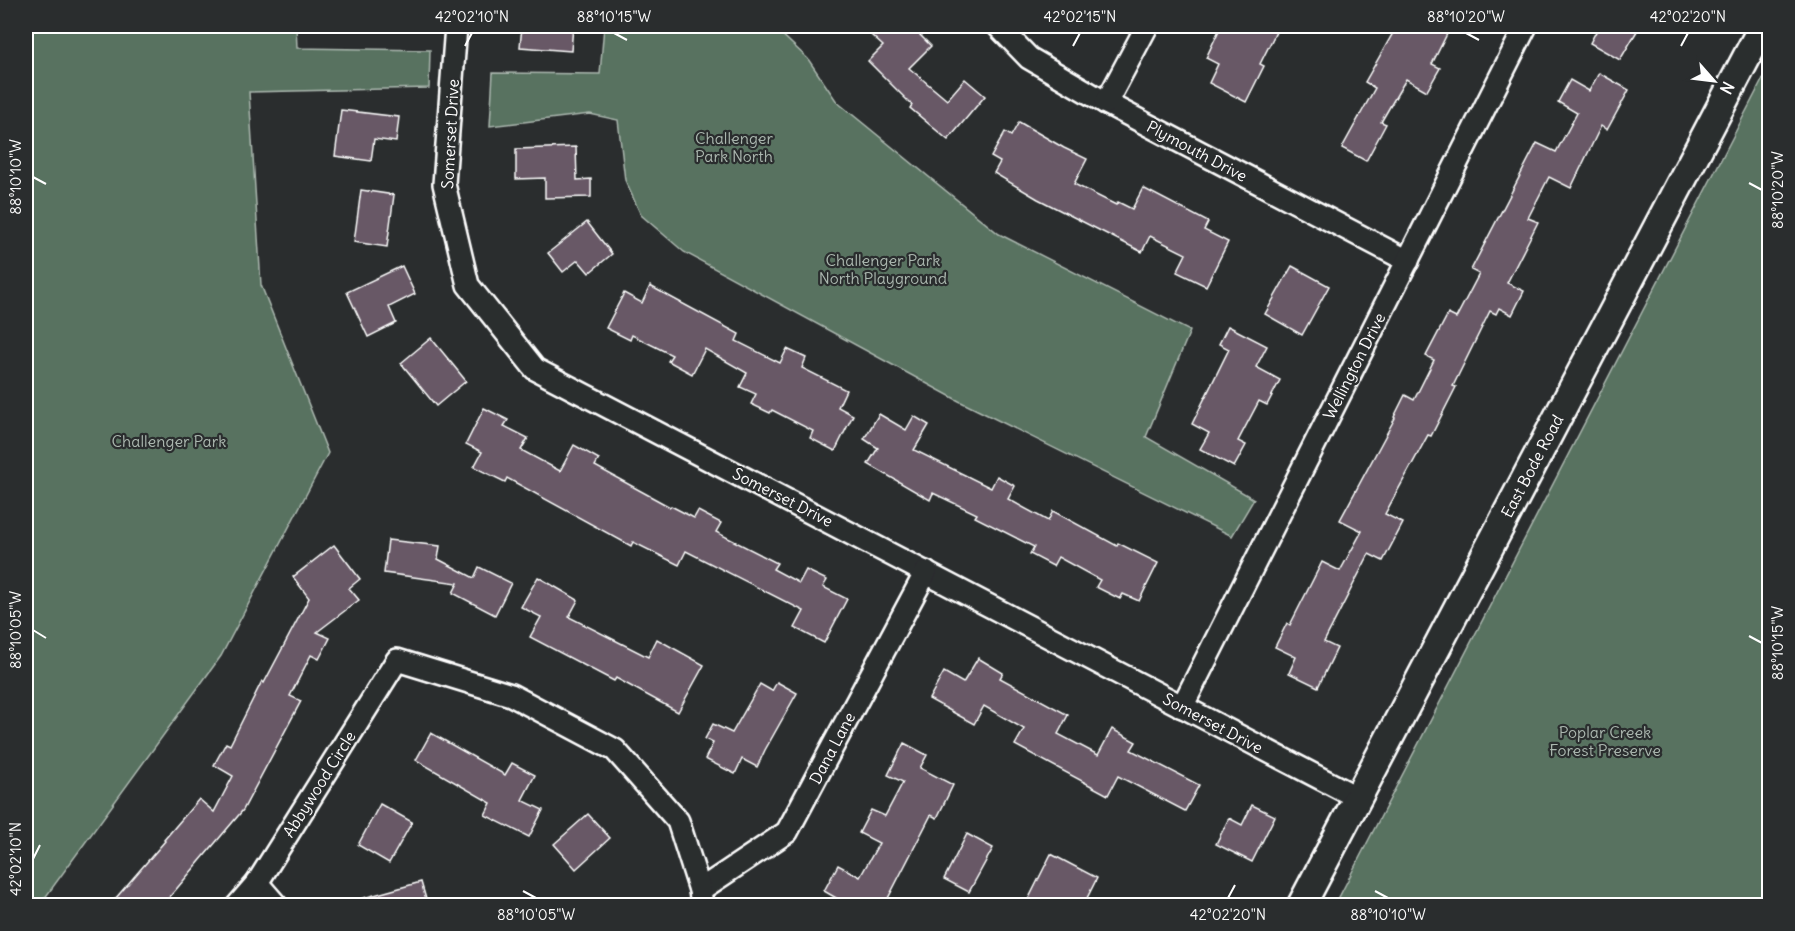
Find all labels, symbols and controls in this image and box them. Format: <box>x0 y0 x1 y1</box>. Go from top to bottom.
text: 42°02'10"N <box>435 7 509 26</box>
text: 88°10'15"W <box>577 7 652 26</box>
text: 42°02'15"N <box>1044 7 1116 26</box>
text: 88°10'20"W <box>1427 7 1505 26</box>
text: 42°02'20"N <box>1650 7 1726 26</box>
north arrow <box>1684 51 1744 111</box>
text: N <box>1716 78 1739 98</box>
street label: Somerset Drive <box>437 79 463 189</box>
street label: Plymouth Drive <box>1143 116 1251 186</box>
park label: Challenger Park North <box>695 128 773 166</box>
text: 88°10'10"W <box>6 139 25 215</box>
text: 88°10'20"W <box>1768 151 1787 229</box>
park label: Challenger Park North Playground <box>819 250 947 288</box>
street label: Wellington Drive <box>1319 309 1389 423</box>
street label: East Bode Road <box>1497 411 1567 521</box>
park label: Challenger Park <box>112 431 226 451</box>
street label: Somerset Drive <box>729 463 837 531</box>
text: 88°10'05"W <box>6 591 25 669</box>
text: 88°10'15"W <box>1768 605 1787 680</box>
street label: Somerset Drive <box>1160 688 1266 758</box>
street label: Dana Lane <box>805 709 859 787</box>
park label: Poplar Creek Forest Preserve <box>1549 722 1661 760</box>
street label: Abbywood Circle <box>278 727 360 841</box>
text: 42°02'10"N <box>6 822 25 896</box>
text: 88°10'05"W <box>497 905 575 924</box>
text: 42°02'20"N <box>1190 905 1266 924</box>
text: 88°10'10"W <box>1350 905 1426 924</box>

